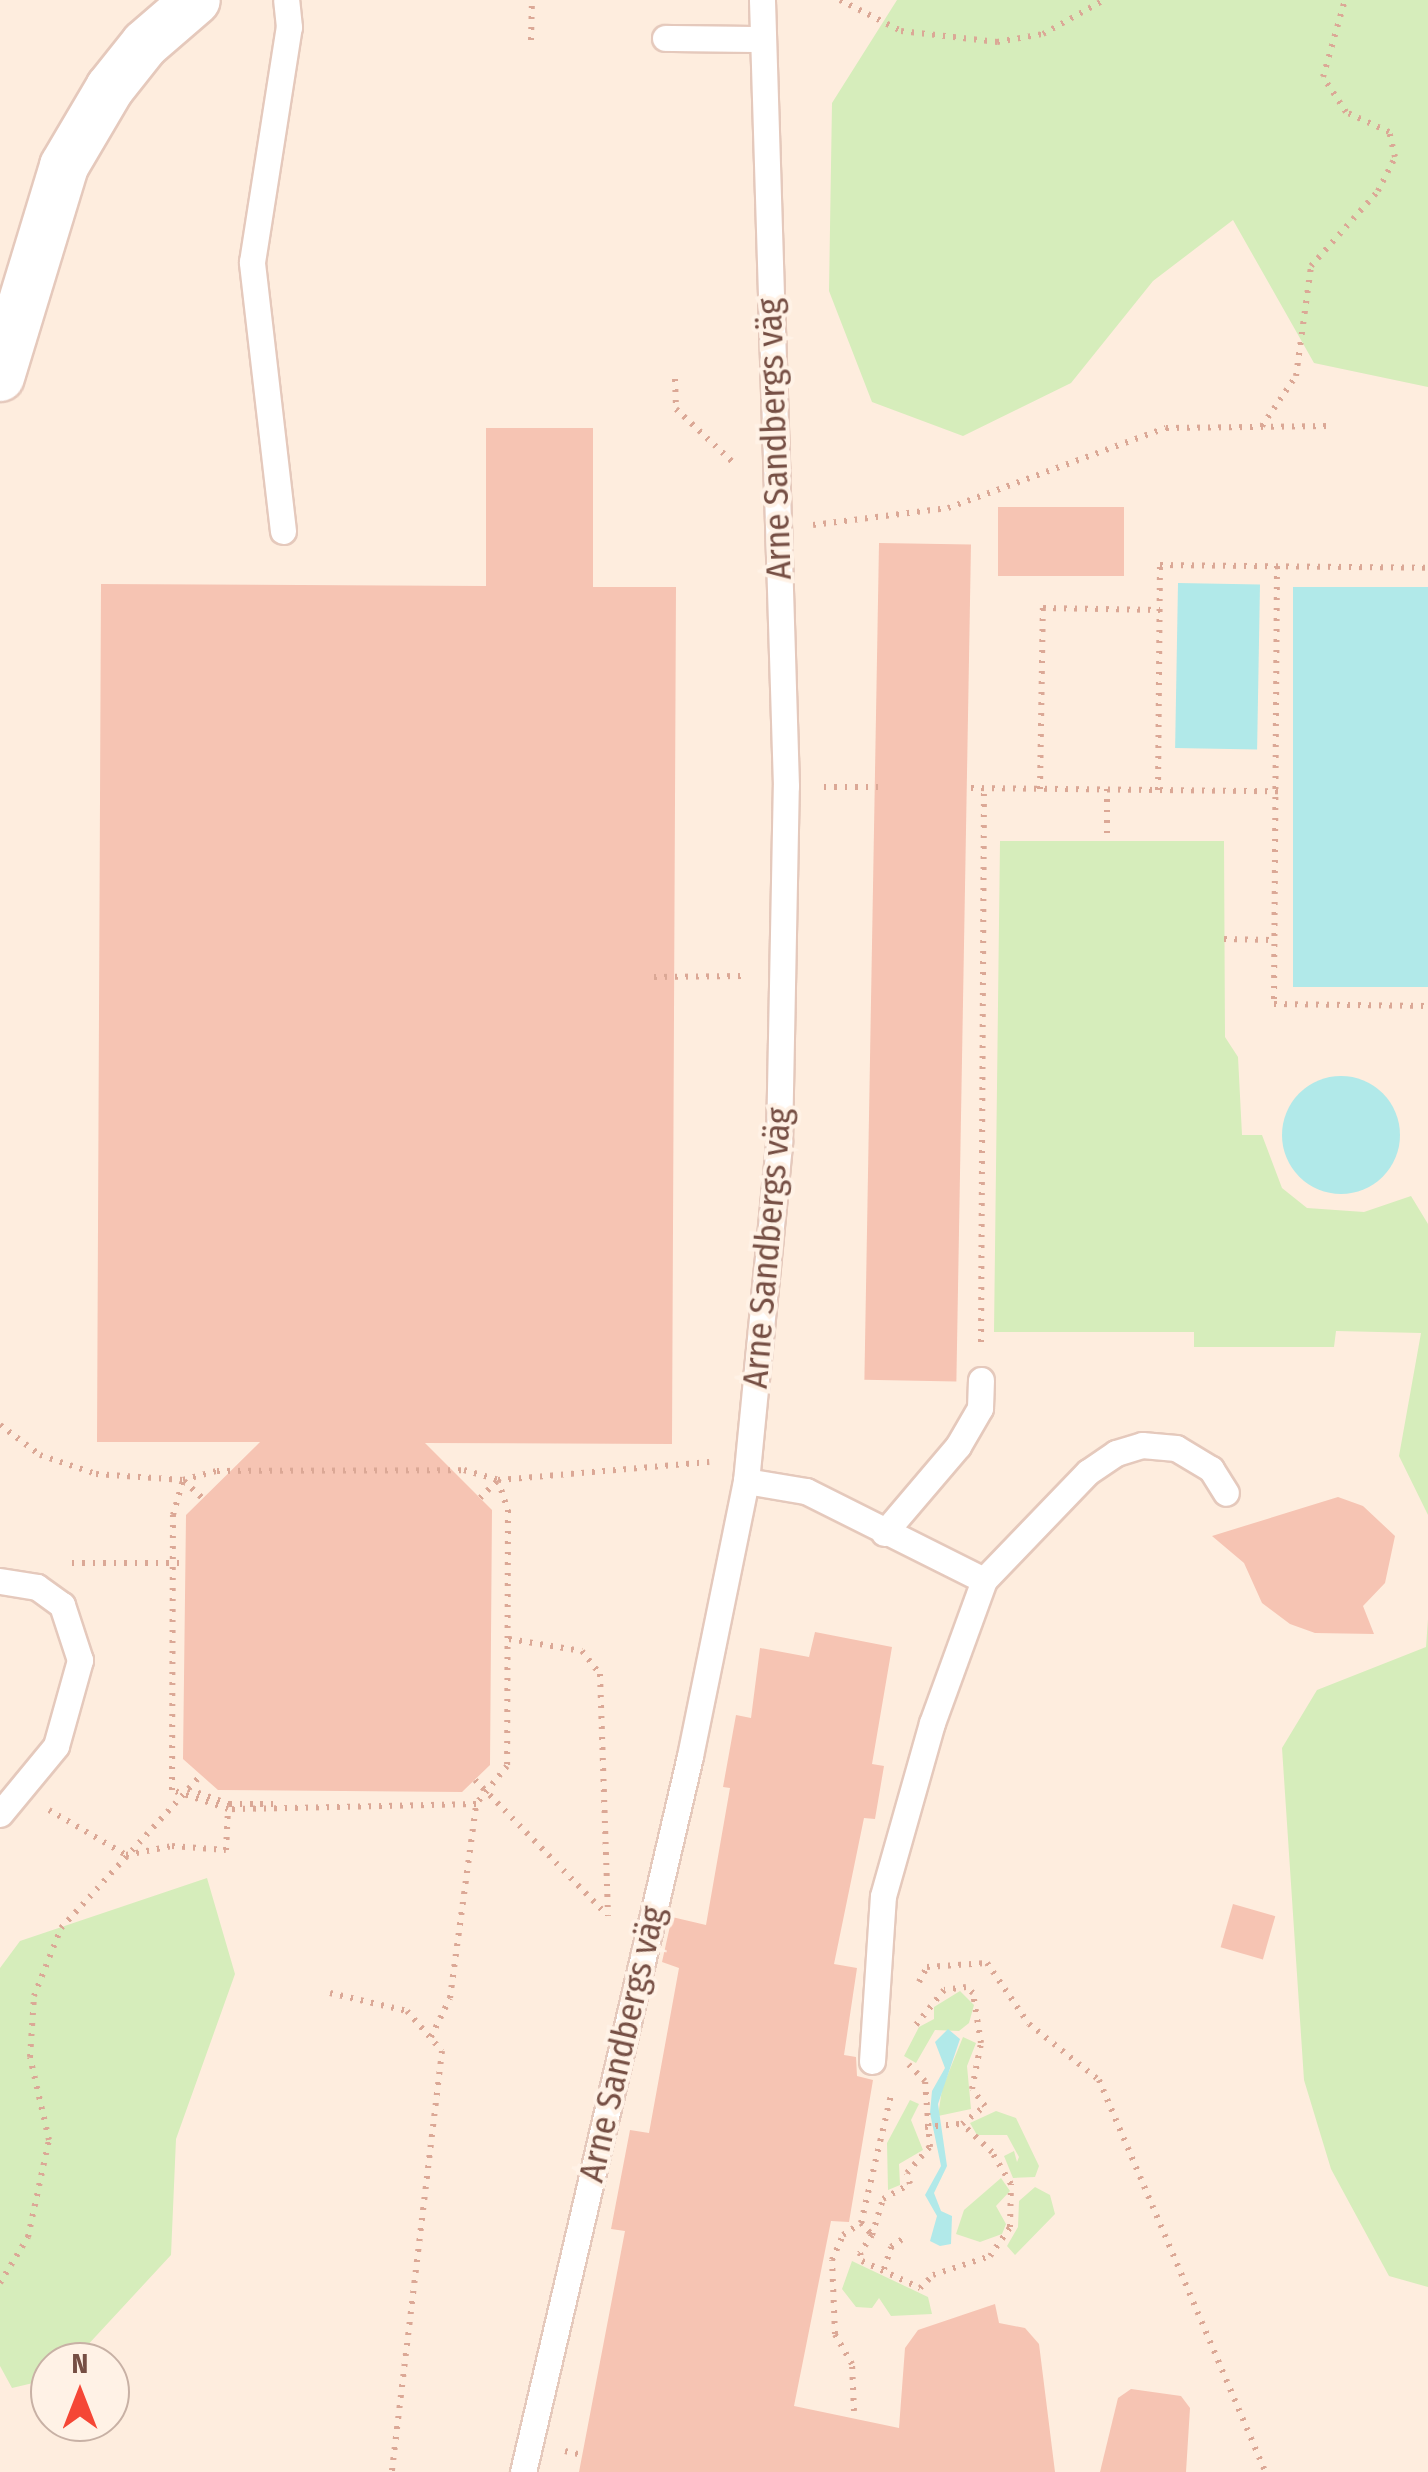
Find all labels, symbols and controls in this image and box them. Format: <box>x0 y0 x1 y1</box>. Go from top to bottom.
street label: Arne Sandbergs väg <box>748 298 800 580</box>
street label: Arne Sandbergs väg <box>734 1106 800 1390</box>
street label: Arne Sandbergs väg <box>570 1902 674 2186</box>
north arrow <box>30 2342 130 2442</box>
text: N <box>72 2347 88 2380</box>

